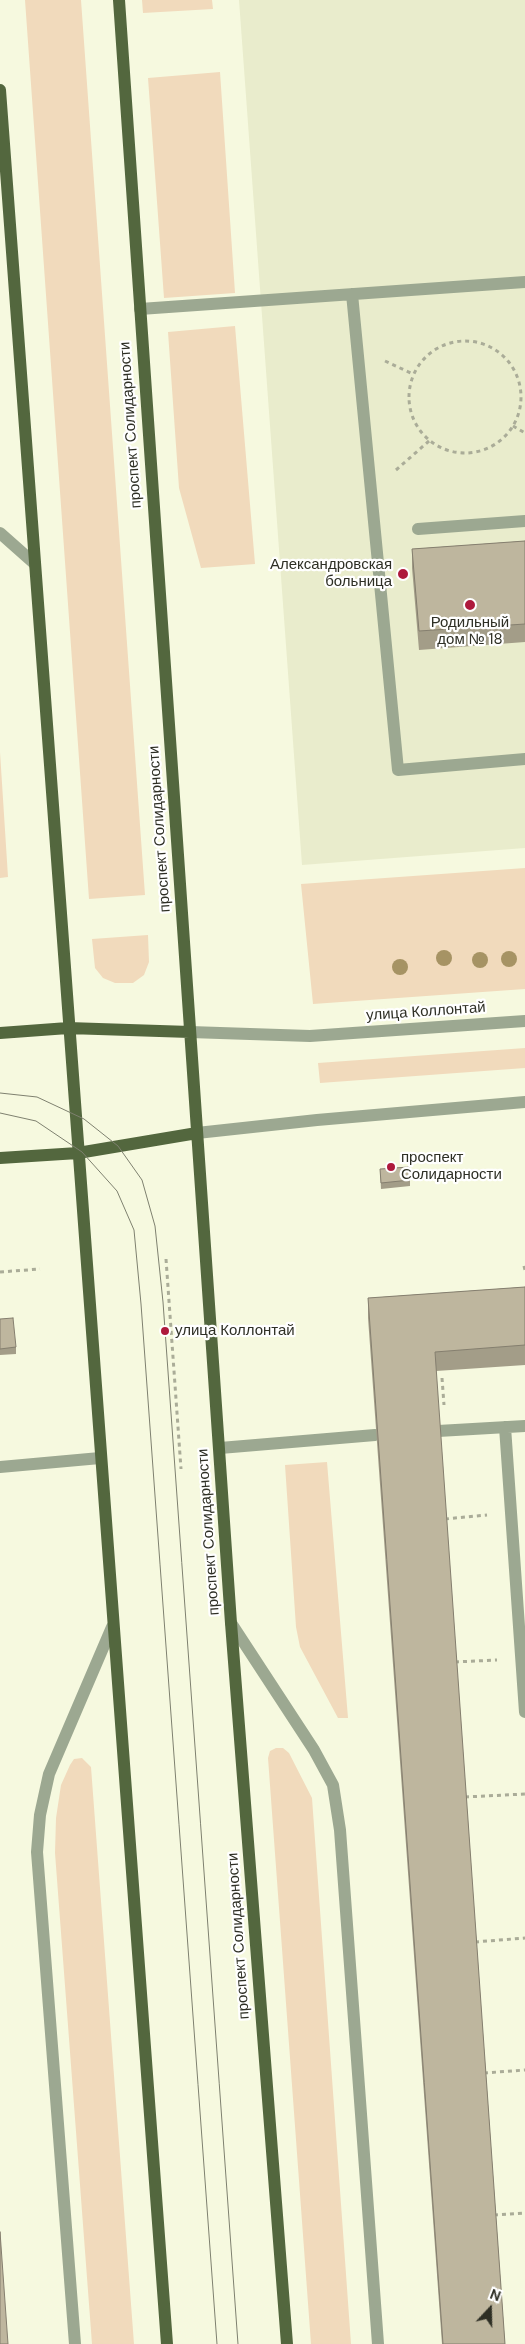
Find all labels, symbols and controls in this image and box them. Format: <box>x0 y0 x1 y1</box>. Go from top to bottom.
street label: проспект Солидарности <box>116 341 146 509</box>
place label: Александровская больница <box>270 556 392 591</box>
marker: Александровская больница <box>396 567 410 581</box>
marker: Родильный дом № 18 <box>463 598 477 612</box>
place label: Родильный дом № 18 <box>431 614 509 649</box>
street label: проспект Солидарности <box>145 745 175 913</box>
street label: улица Коллонтай <box>366 999 486 1025</box>
place label: проспект Солидарности <box>401 1149 502 1184</box>
marker: проспект Солидарности <box>385 1161 397 1173</box>
place label: улица Коллонтай <box>175 1322 295 1340</box>
marker: улица Коллонтай <box>159 1325 171 1337</box>
street label: проспект Солидарности <box>194 1448 224 1616</box>
street label: проспект Солидарности <box>224 1852 254 2020</box>
north arrow <box>465 2284 515 2334</box>
text: N <box>487 2285 503 2305</box>

